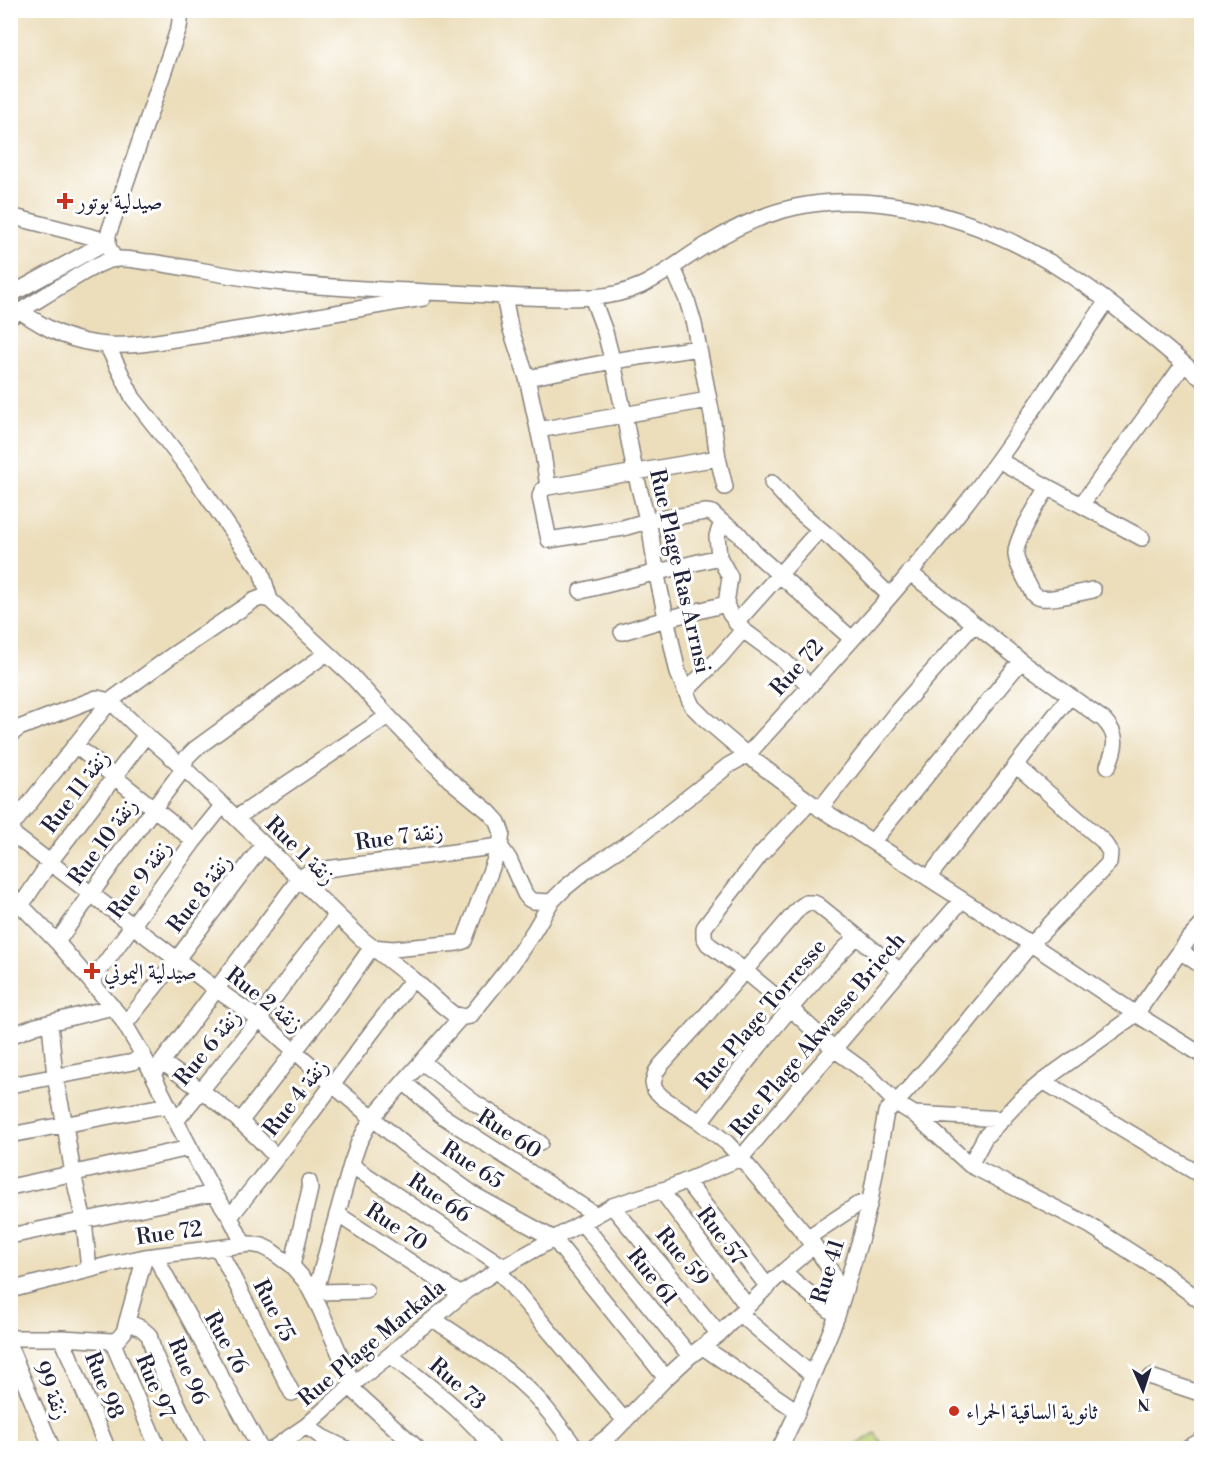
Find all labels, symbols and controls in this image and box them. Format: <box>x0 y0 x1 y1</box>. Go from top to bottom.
place label: صيدلية بوتور <box>75 189 163 216</box>
marker: صيدلية بوتور <box>58 194 72 208</box>
street label: Rue Plage Ras Arrnsi <box>643 467 716 676</box>
street label: Rue 72 <box>765 634 829 702</box>
street label: Rue 11 زنقة <box>36 745 116 839</box>
street label: Rue 10 زنقة <box>63 793 144 891</box>
street label: Rue 1 زنقة <box>259 811 341 891</box>
street label: Rue 7 زنقة <box>353 818 445 857</box>
street label: Rue 9 زنقة <box>103 835 178 925</box>
street label: Rue 8 زنقة <box>162 849 238 938</box>
street label: Rue Plage Akwasse Briech <box>725 927 912 1143</box>
street label: Rue Plage Torresse <box>690 934 832 1096</box>
place label: صيدلية اليموني <box>104 959 197 990</box>
street label: Rue 2 زنقة <box>220 962 308 1039</box>
marker: صيدلية اليموني <box>85 964 99 978</box>
street label: Rue 6 زنقة <box>169 1004 247 1092</box>
street label: Rue 4 زنقة <box>258 1054 335 1142</box>
street label: Rue 60 <box>472 1104 546 1165</box>
street label: Rue 65 <box>436 1135 508 1195</box>
street label: Rue 66 <box>403 1167 476 1229</box>
street label: Rue 70 <box>360 1197 432 1257</box>
street label: Rue 57 <box>690 1201 751 1270</box>
street label: Rue 72 <box>134 1215 204 1251</box>
street label: Rue 59 <box>649 1222 714 1292</box>
street label: Rue 41 <box>806 1235 851 1307</box>
street label: Rue 61 <box>621 1243 683 1311</box>
street label: Rue Plage Markala <box>293 1273 452 1413</box>
street label: Rue 75 <box>247 1275 301 1346</box>
street label: Rue 76 <box>198 1307 254 1379</box>
street label: Rue 96 <box>162 1334 214 1409</box>
street label: Rue 98 <box>78 1348 129 1423</box>
street label: Rue 97 <box>129 1350 180 1423</box>
street label: Rue 73 <box>423 1352 491 1416</box>
street label: زنقة 99 <box>27 1357 75 1424</box>
north arrow <box>1113 1360 1173 1420</box>
text: N <box>1137 1394 1151 1414</box>
place label: ثانوية الساقية الحمراء <box>966 1399 1098 1426</box>
marker: ثانوية الساقية الحمراء <box>947 1404 961 1418</box>

